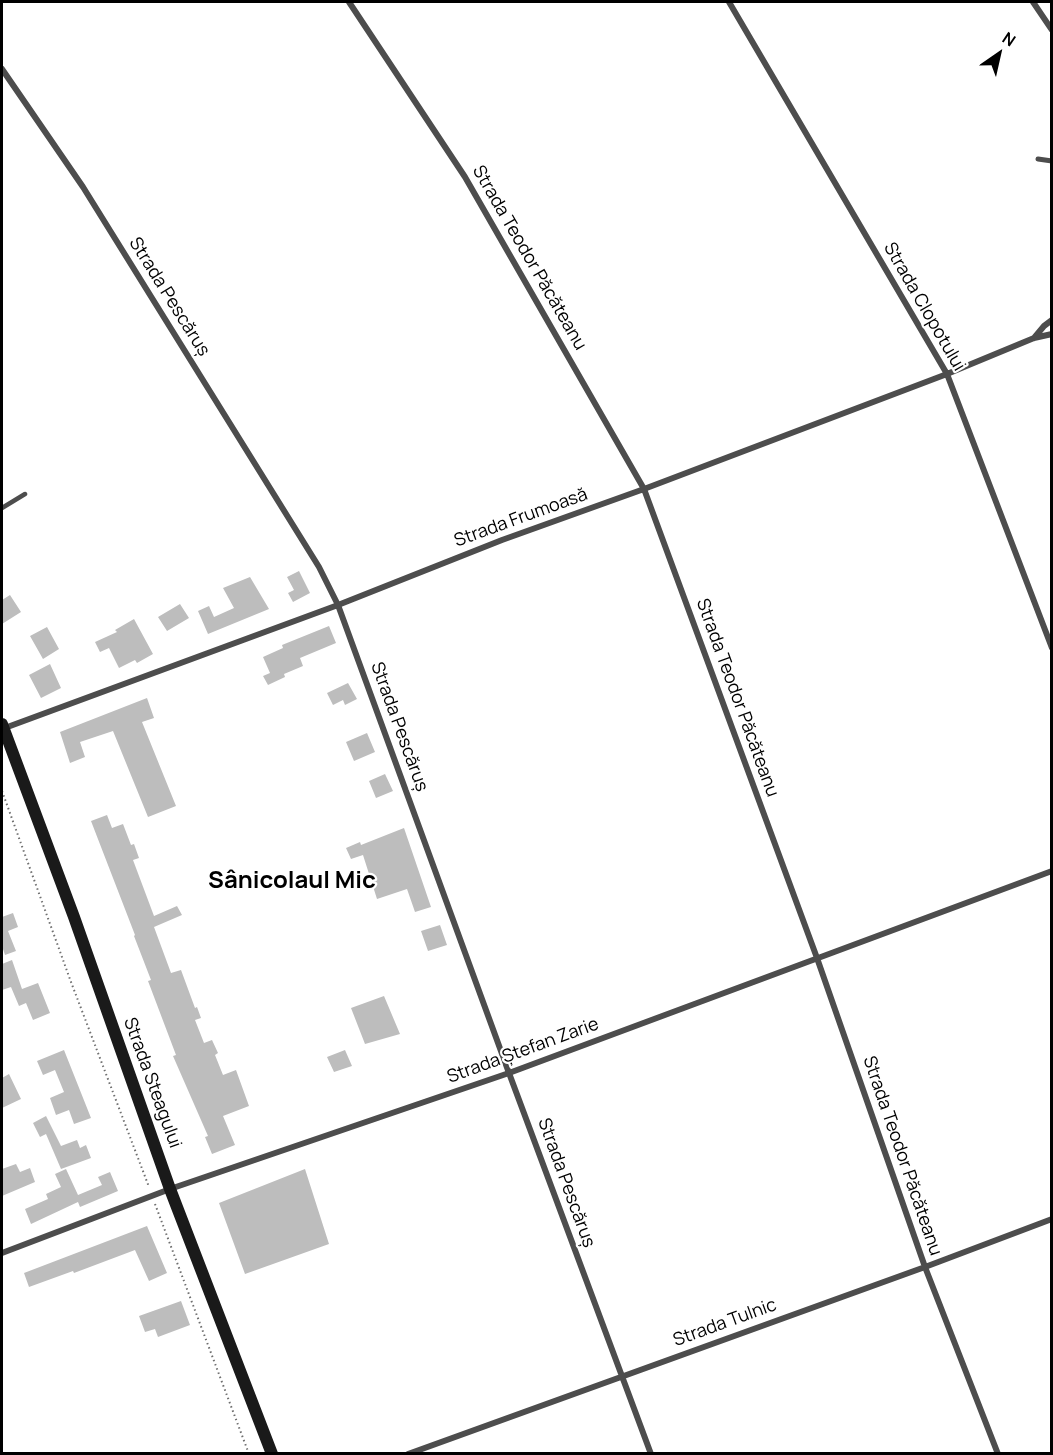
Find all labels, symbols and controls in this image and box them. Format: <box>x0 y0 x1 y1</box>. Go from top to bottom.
north arrow <box>969 24 1029 84</box>
text: N <box>998 27 1020 51</box>
street label: Strada Teodor Păcăteanu <box>467 162 591 354</box>
street label: Strada Pescăruș <box>124 234 214 360</box>
street label: Strada Clopotului <box>878 239 970 375</box>
street label: Strada Frumoasă <box>451 484 591 552</box>
street label: Strada Teodor Păcăteanu <box>691 596 783 800</box>
street label: Strada Pescăruș <box>366 659 432 795</box>
district label: Sânicolaul Mic <box>208 867 376 895</box>
street label: Strada Ștefan Zarie <box>444 1014 602 1088</box>
street label: Strada Steagului <box>118 1015 186 1151</box>
street label: Strada Teodor Păcăteanu <box>858 1053 946 1259</box>
street label: Strada Pescăruș <box>533 1115 599 1251</box>
street label: Strada Tulnic <box>670 1294 780 1352</box>

